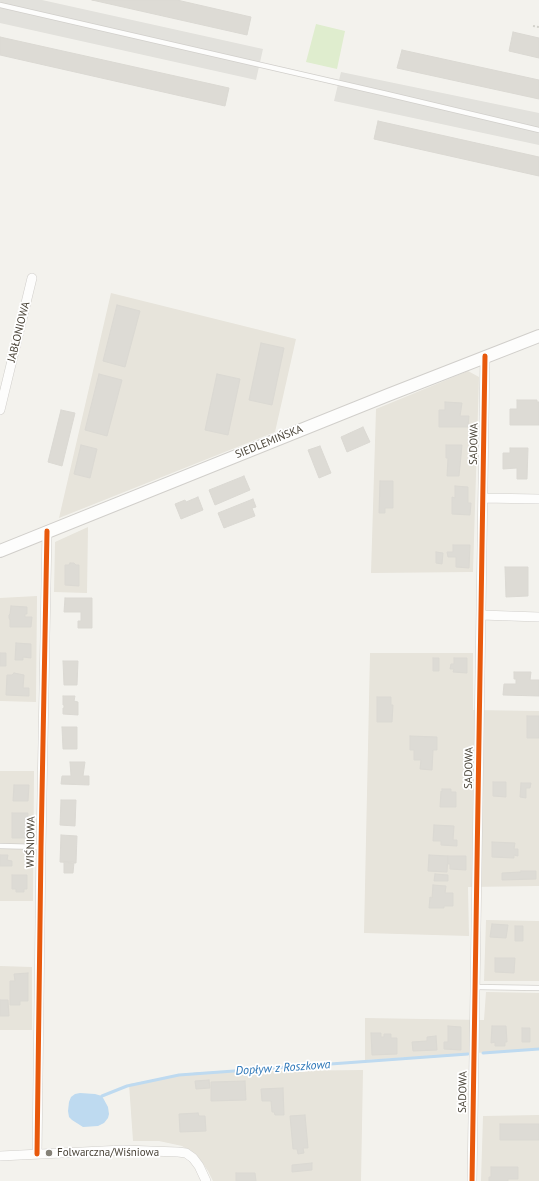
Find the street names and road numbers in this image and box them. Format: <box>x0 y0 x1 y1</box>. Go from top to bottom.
street label: JABŁONIOWA <box>5 300 33 364</box>
street label: SIEDLEMIŃSKA <box>233 422 305 462</box>
street label: SADOWA <box>467 423 481 465</box>
street label: SADOWA <box>462 747 476 789</box>
street label: WIŚNIOWA <box>24 816 38 868</box>
street label: SADOWA <box>456 1071 470 1113</box>

